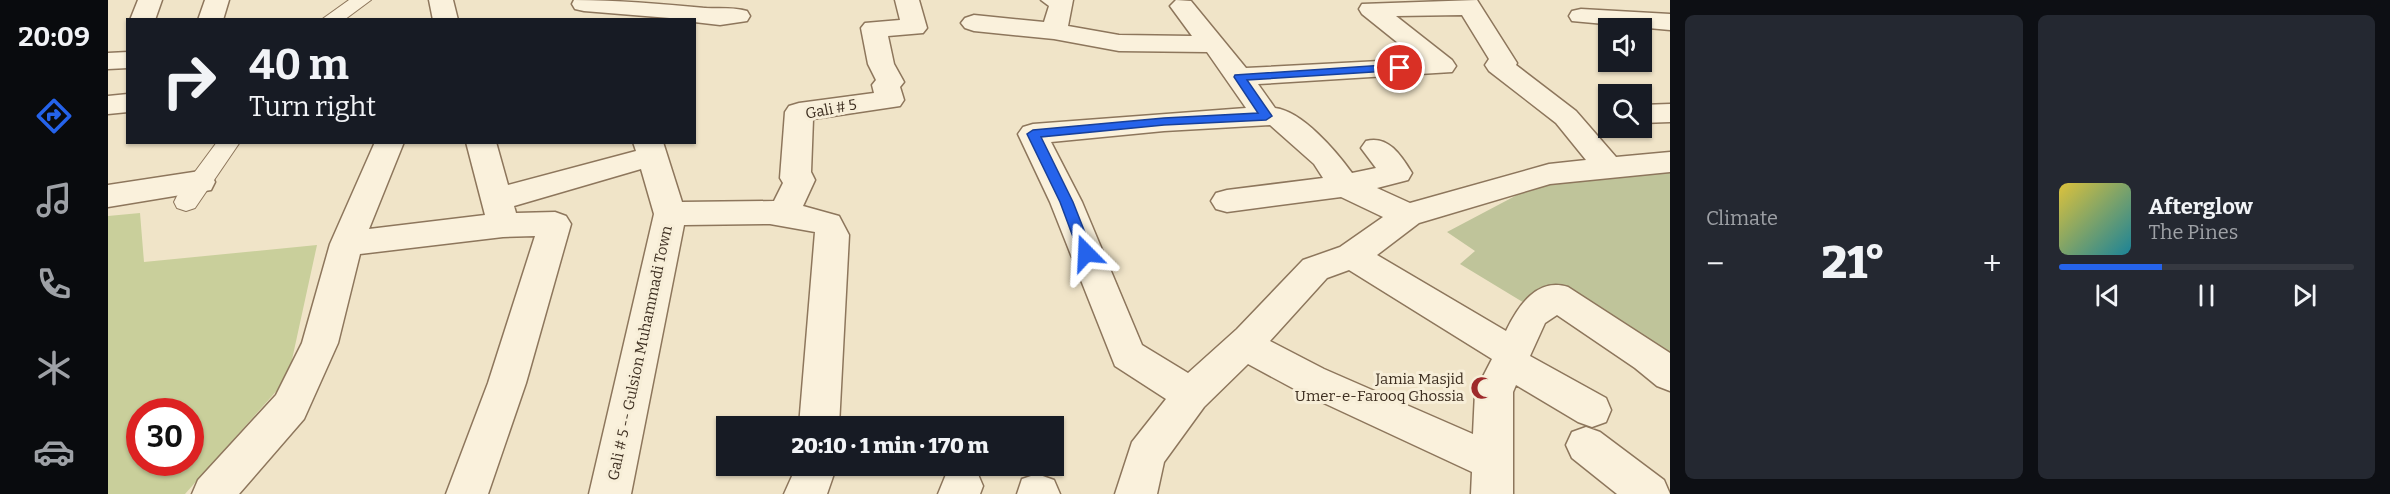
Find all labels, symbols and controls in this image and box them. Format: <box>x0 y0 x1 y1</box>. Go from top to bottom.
map controls <box>1598 18 1652 138</box>
button: sound <box>1598 18 1652 72</box>
text: 20:09 <box>18 21 90 53</box>
text: 40 m <box>249 40 349 90</box>
icon: right <box>150 42 228 120</box>
pin <box>1374 42 1425 93</box>
icon: arrive <box>1383 51 1416 84</box>
button: search <box>1598 84 1652 138</box>
text: Turn right <box>249 91 376 123</box>
icon: directions <box>33 95 75 137</box>
street label: Gali # 5 <box>804 95 858 123</box>
icon: music <box>33 179 75 221</box>
text: Afterglow <box>2149 193 2253 220</box>
text: Climate <box>1706 206 1778 230</box>
text: The Pines <box>2149 220 2238 244</box>
position arrow <box>1054 221 1118 285</box>
street label: Gali # 5 -- Gulsion Muhammadi Town <box>604 223 676 482</box>
text: 21° <box>1822 236 1885 290</box>
text: − <box>1706 244 1724 284</box>
text: + <box>1983 244 2001 284</box>
icon: phone <box>33 263 75 305</box>
icon: previous <box>2091 279 2124 312</box>
icon: pause <box>2190 279 2223 312</box>
icon: next <box>2288 279 2321 312</box>
icon: climate <box>33 347 75 389</box>
place label: Jamia Masjid Umer-e-Farooq Ghossia <box>1295 370 1464 405</box>
mosque icon: Jamia Masjid Umer-e-Farooq Ghossia <box>1469 375 1495 401</box>
speed limit sign: 30 <box>126 398 204 476</box>
icon: car <box>33 431 75 473</box>
text: 20:10 · 1 min · 170 m <box>791 432 989 459</box>

